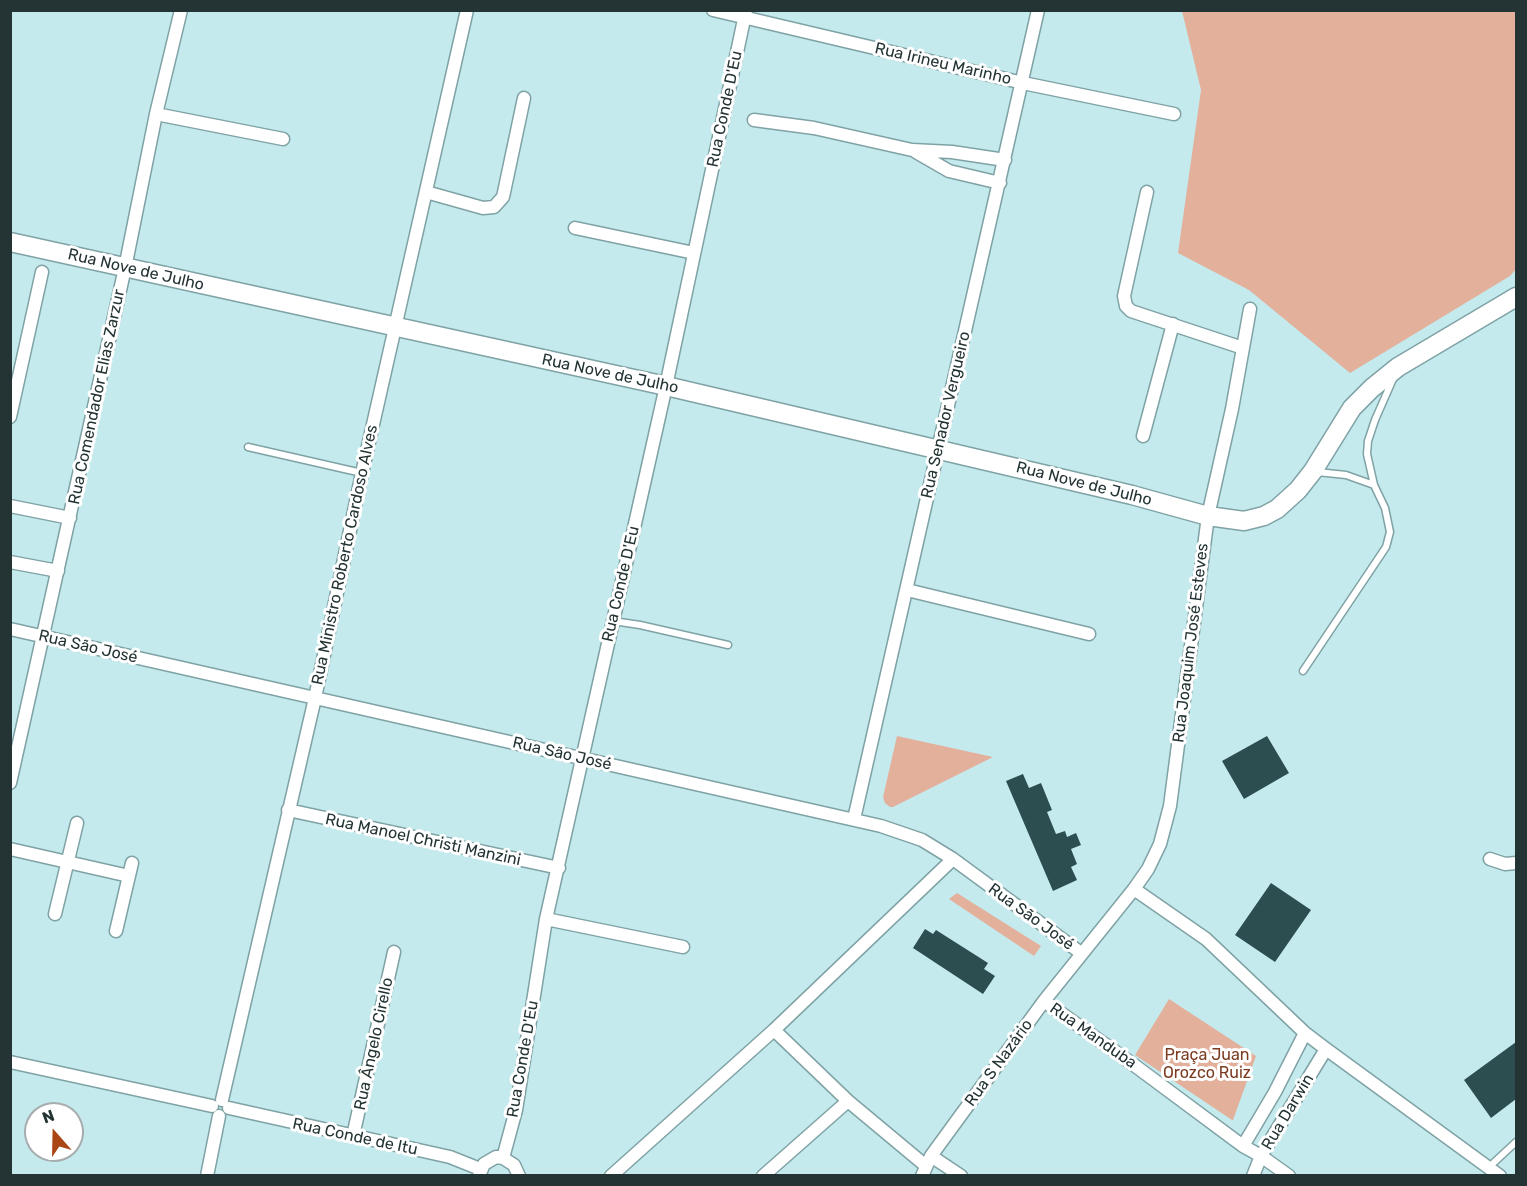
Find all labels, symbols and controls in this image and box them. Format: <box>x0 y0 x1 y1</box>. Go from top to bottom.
street label: Rua Irineu Marinho <box>873 39 1013 89</box>
street label: Rua Conde D'Eu <box>703 49 747 169</box>
street label: Rua Nove de Julho <box>66 245 206 295</box>
street label: Rua Comendador Elias Zarzur <box>65 288 129 506</box>
street label: Rua Senador Vergueiro <box>917 330 975 500</box>
street label: Rua Nove de Julho <box>540 350 680 398</box>
street label: Rua Ministro Roberto Cardoso Alves <box>308 423 382 687</box>
street label: Rua Nove de Julho <box>1014 458 1154 510</box>
street label: Rua Conde D'Eu <box>598 524 644 644</box>
street label: Rua Joaquim José Esteves <box>1169 542 1213 744</box>
street label: Rua São José <box>37 626 139 668</box>
street label: Rua São José <box>511 733 613 775</box>
street label: Rua Manoel Christi Manzini <box>323 810 523 870</box>
street label: Rua São José <box>984 879 1078 955</box>
street label: Rua Ângelo Cirello <box>351 976 397 1112</box>
street label: Rua Conde D'Eu <box>503 999 543 1119</box>
street label: Rua Manduba <box>1046 999 1140 1073</box>
street label: Rua S Nazário <box>961 1016 1037 1110</box>
park label: Praça Juan Orozco Ruiz <box>1163 1045 1251 1083</box>
street label: Rua Darwin <box>1258 1071 1318 1153</box>
north arrow <box>24 1102 84 1162</box>
text: N <box>40 1106 57 1127</box>
street label: Rua Conde de Itu <box>291 1114 419 1160</box>

